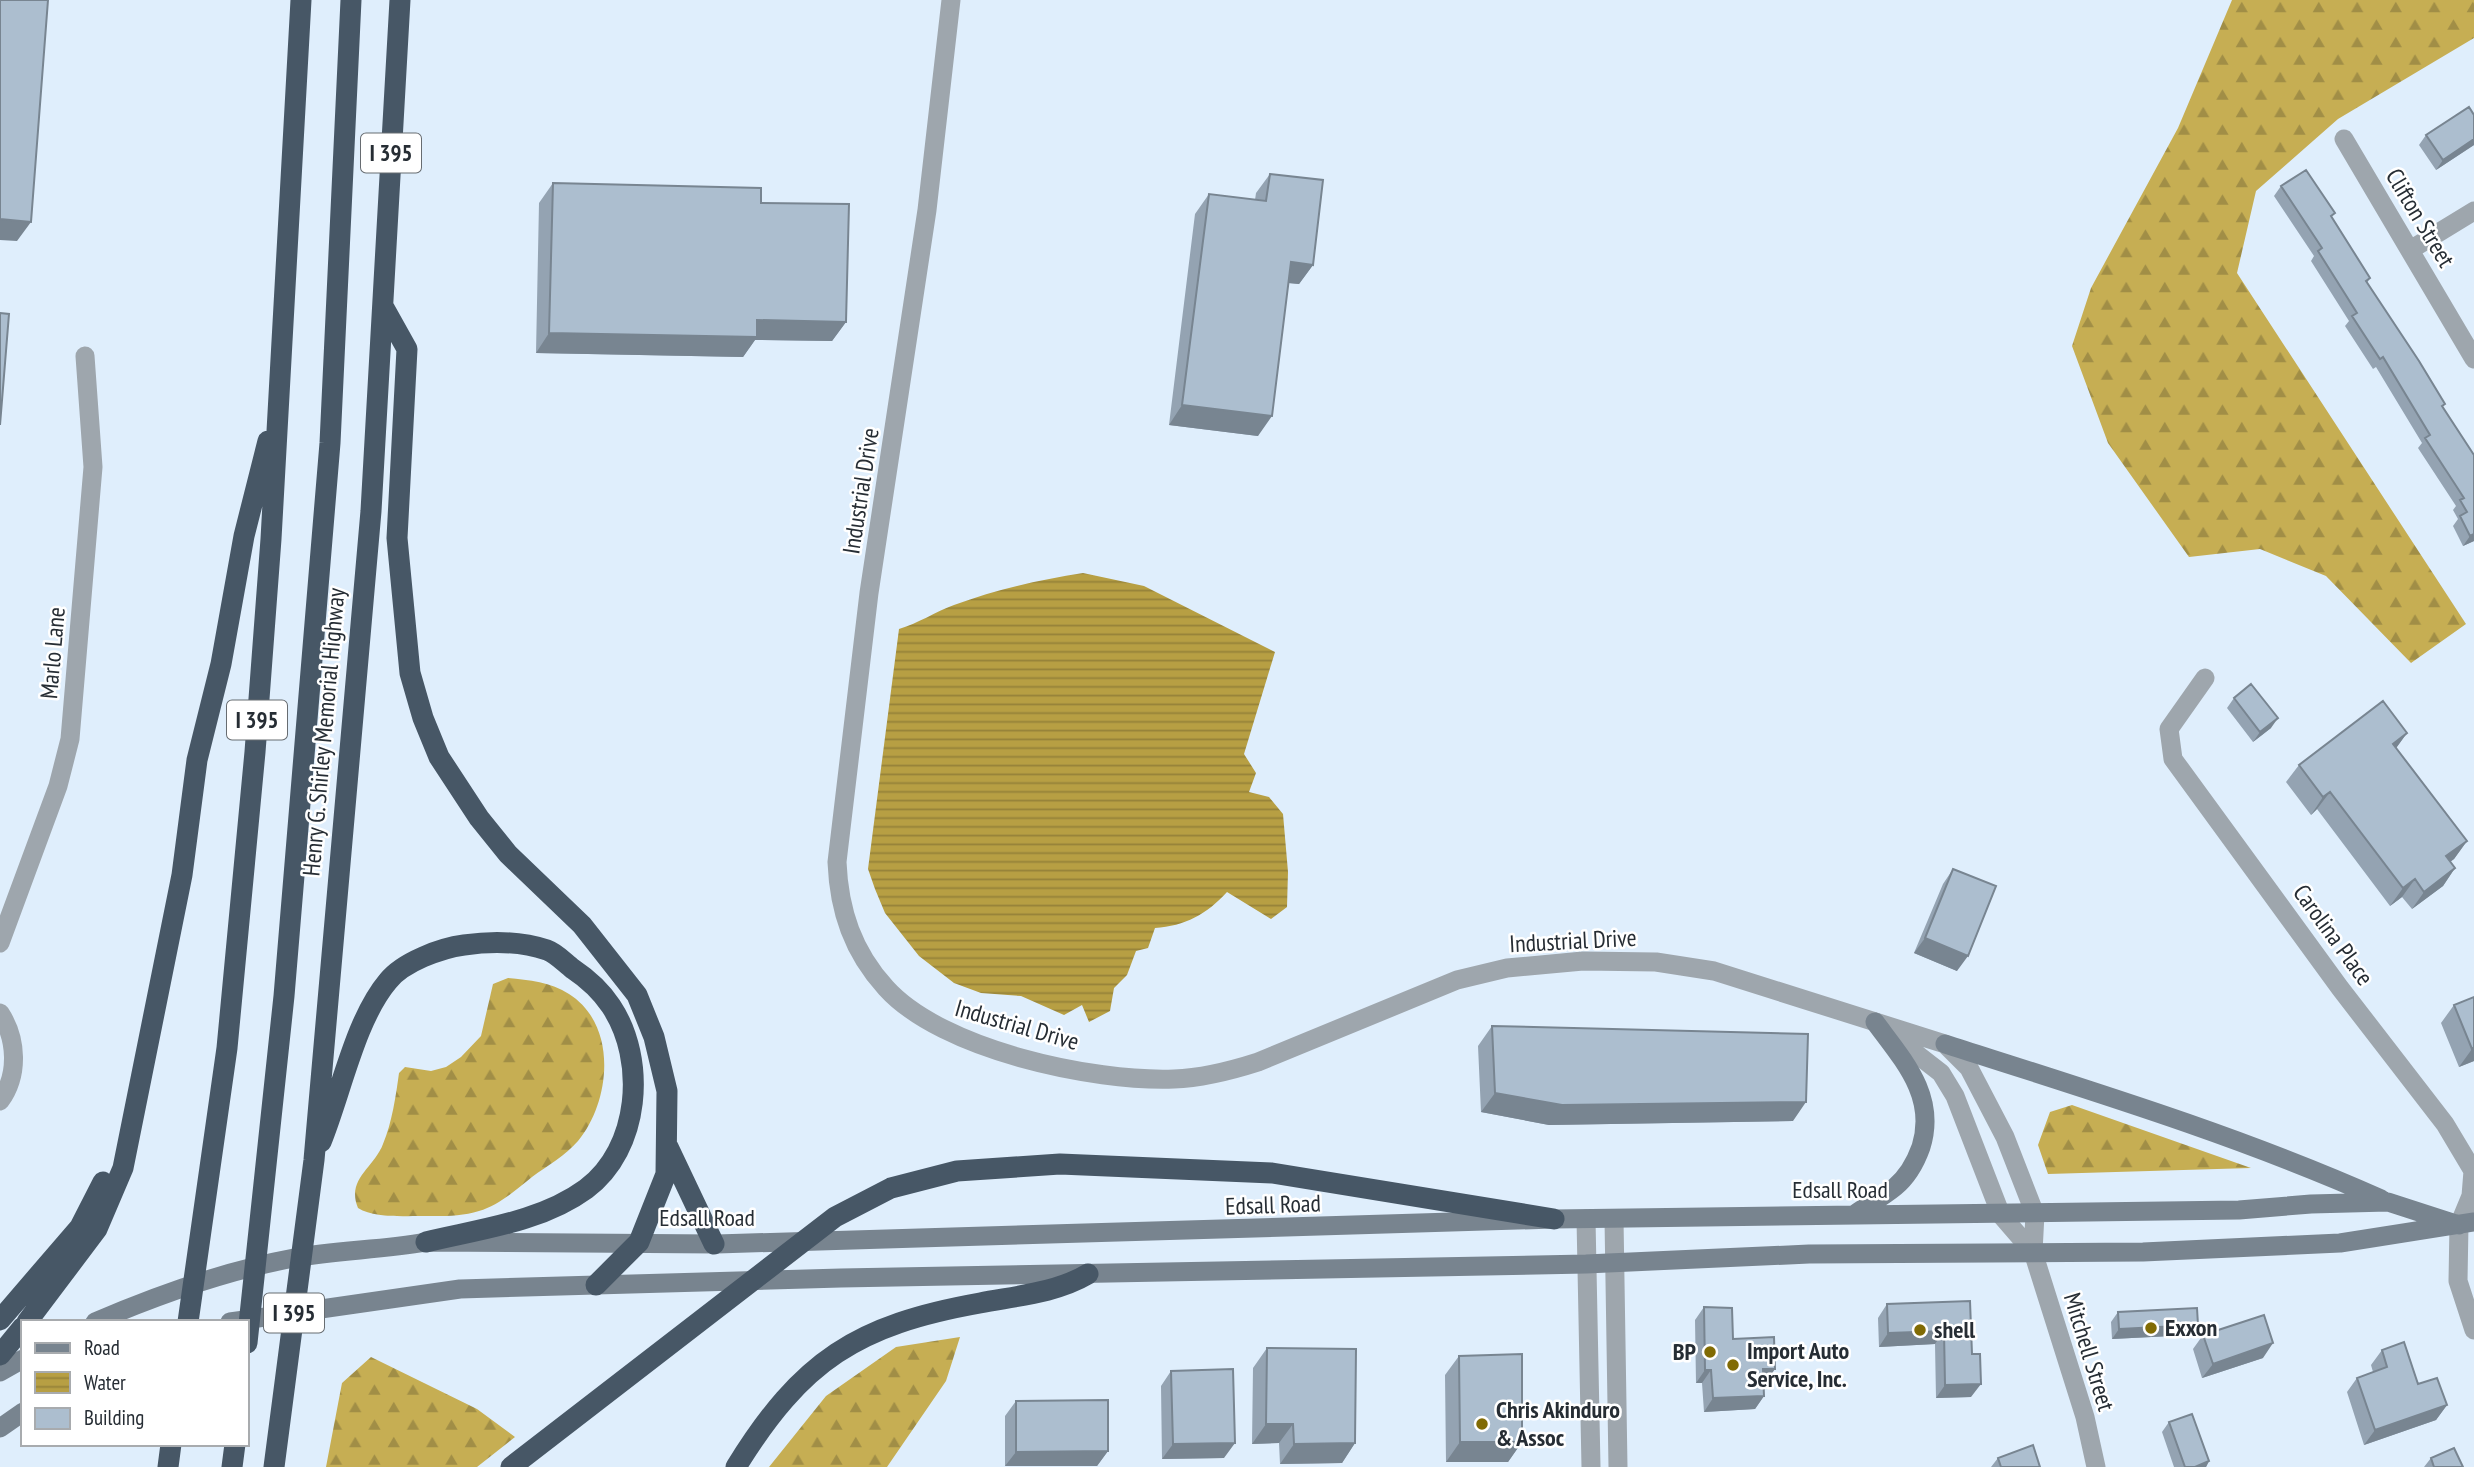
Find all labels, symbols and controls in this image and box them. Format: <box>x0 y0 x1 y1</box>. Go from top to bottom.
road number: I 395 <box>361 134 421 172</box>
street label: Clifton Street <box>2379 163 2462 273</box>
street label: Industrial Drive <box>835 426 886 556</box>
street label: Henry G. Shirley Memorial Highway <box>295 587 352 877</box>
street label: Marlo Lane <box>33 606 72 700</box>
road number: I 395 <box>227 700 287 740</box>
street label: Carolina Place <box>2286 878 2380 991</box>
street label: Industrial Drive <box>1509 922 1637 959</box>
street label: Industrial Drive <box>952 992 1083 1057</box>
street label: Edsall Road <box>1792 1174 1888 1205</box>
street label: Edsall Road <box>1225 1187 1321 1222</box>
street label: Edsall Road <box>659 1202 755 1233</box>
street label: Mitchell Street <box>2057 1289 2122 1415</box>
road number: I 395 <box>264 1294 324 1332</box>
place label: Exxon <box>2165 1312 2217 1343</box>
place label: shell <box>1934 1314 1975 1345</box>
legend <box>21 1320 248 1446</box>
marker: Exxon <box>2143 1320 2159 1336</box>
marker: shell <box>1912 1322 1928 1338</box>
text: Road <box>84 1334 120 1361</box>
place label: Import Auto Service, Inc. <box>1747 1335 1849 1394</box>
place label: BP <box>1673 1336 1697 1367</box>
marker: BP <box>1702 1344 1718 1360</box>
marker: Import Auto Service, Inc. <box>1725 1357 1741 1373</box>
text: Water <box>84 1369 126 1396</box>
place label: Chris Akinduro & Assoc <box>1496 1394 1620 1453</box>
text: Building <box>84 1404 144 1431</box>
marker: Chris Akinduro & Assoc <box>1474 1416 1490 1432</box>

